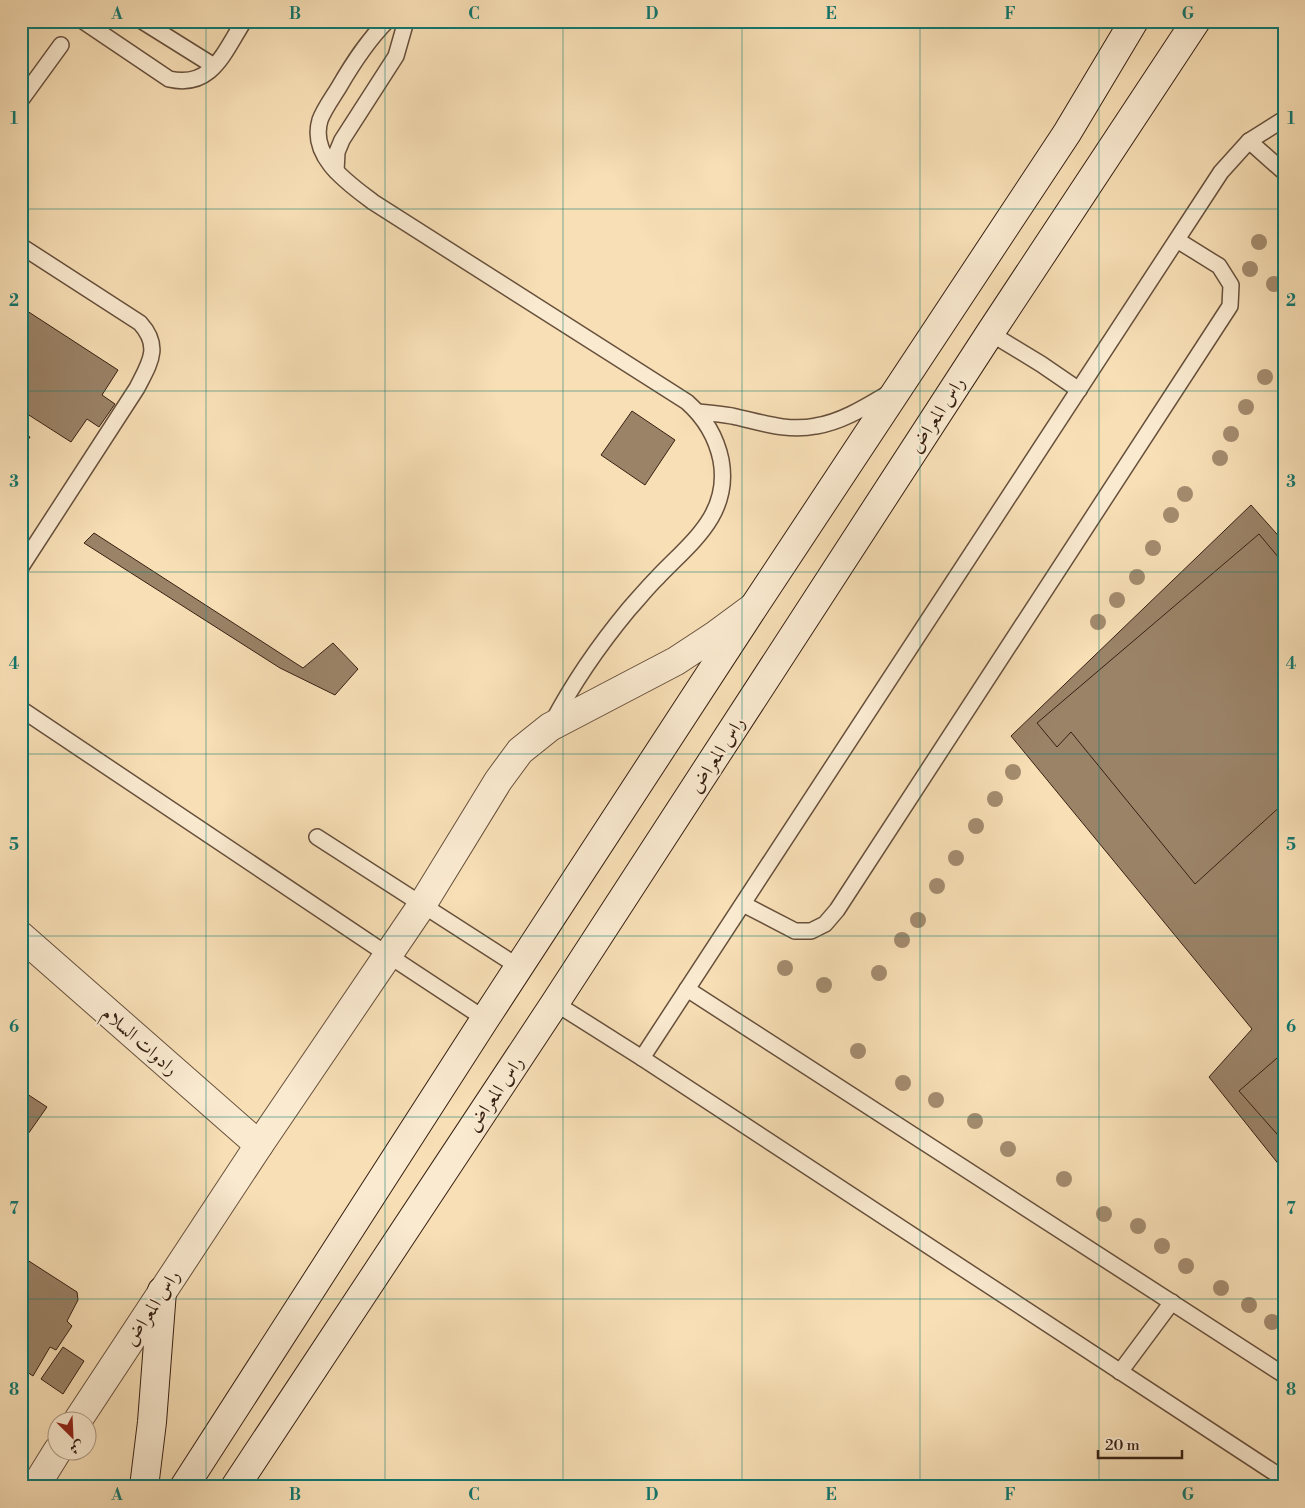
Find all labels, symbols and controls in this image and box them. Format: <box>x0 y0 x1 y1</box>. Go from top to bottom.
text: A <box>110 4 123 24</box>
text: B <box>289 4 301 24</box>
text: C <box>468 4 480 24</box>
text: D <box>646 4 659 24</box>
text: E <box>825 4 837 24</box>
text: F <box>1004 4 1016 24</box>
text: G <box>1182 4 1195 24</box>
text: 1 <box>10 109 18 129</box>
text: 1 <box>1287 109 1295 129</box>
text: 2 <box>9 291 19 311</box>
text: 2 <box>1286 291 1296 311</box>
street label: راس المعراض <box>904 372 970 458</box>
text: 3 <box>9 472 19 492</box>
text: 3 <box>1286 472 1296 492</box>
text: 4 <box>9 654 20 674</box>
text: 4 <box>1286 654 1297 674</box>
street label: راس المعراض <box>684 712 750 798</box>
text: 5 <box>9 835 19 855</box>
text: 5 <box>1286 835 1296 855</box>
street label: رادوات السلام <box>94 1001 183 1084</box>
text: 6 <box>9 1017 19 1037</box>
text: 6 <box>1286 1017 1296 1037</box>
street label: راس المعراض <box>461 1052 529 1136</box>
text: 7 <box>9 1199 19 1219</box>
text: 7 <box>1286 1199 1296 1219</box>
street label: راس المعراض <box>119 1265 185 1351</box>
text: 8 <box>9 1380 19 1400</box>
text: 8 <box>1286 1380 1296 1400</box>
north arrow <box>48 1410 98 1460</box>
scale bar <box>1098 1428 1181 1460</box>
text: ش <box>67 1436 87 1458</box>
text: 20 m <box>1105 1436 1140 1455</box>
text: A <box>110 1485 123 1505</box>
text: B <box>289 1485 301 1505</box>
text: C <box>468 1485 480 1505</box>
text: D <box>646 1485 659 1505</box>
text: E <box>825 1485 837 1505</box>
text: F <box>1004 1485 1016 1505</box>
text: G <box>1182 1485 1195 1505</box>

